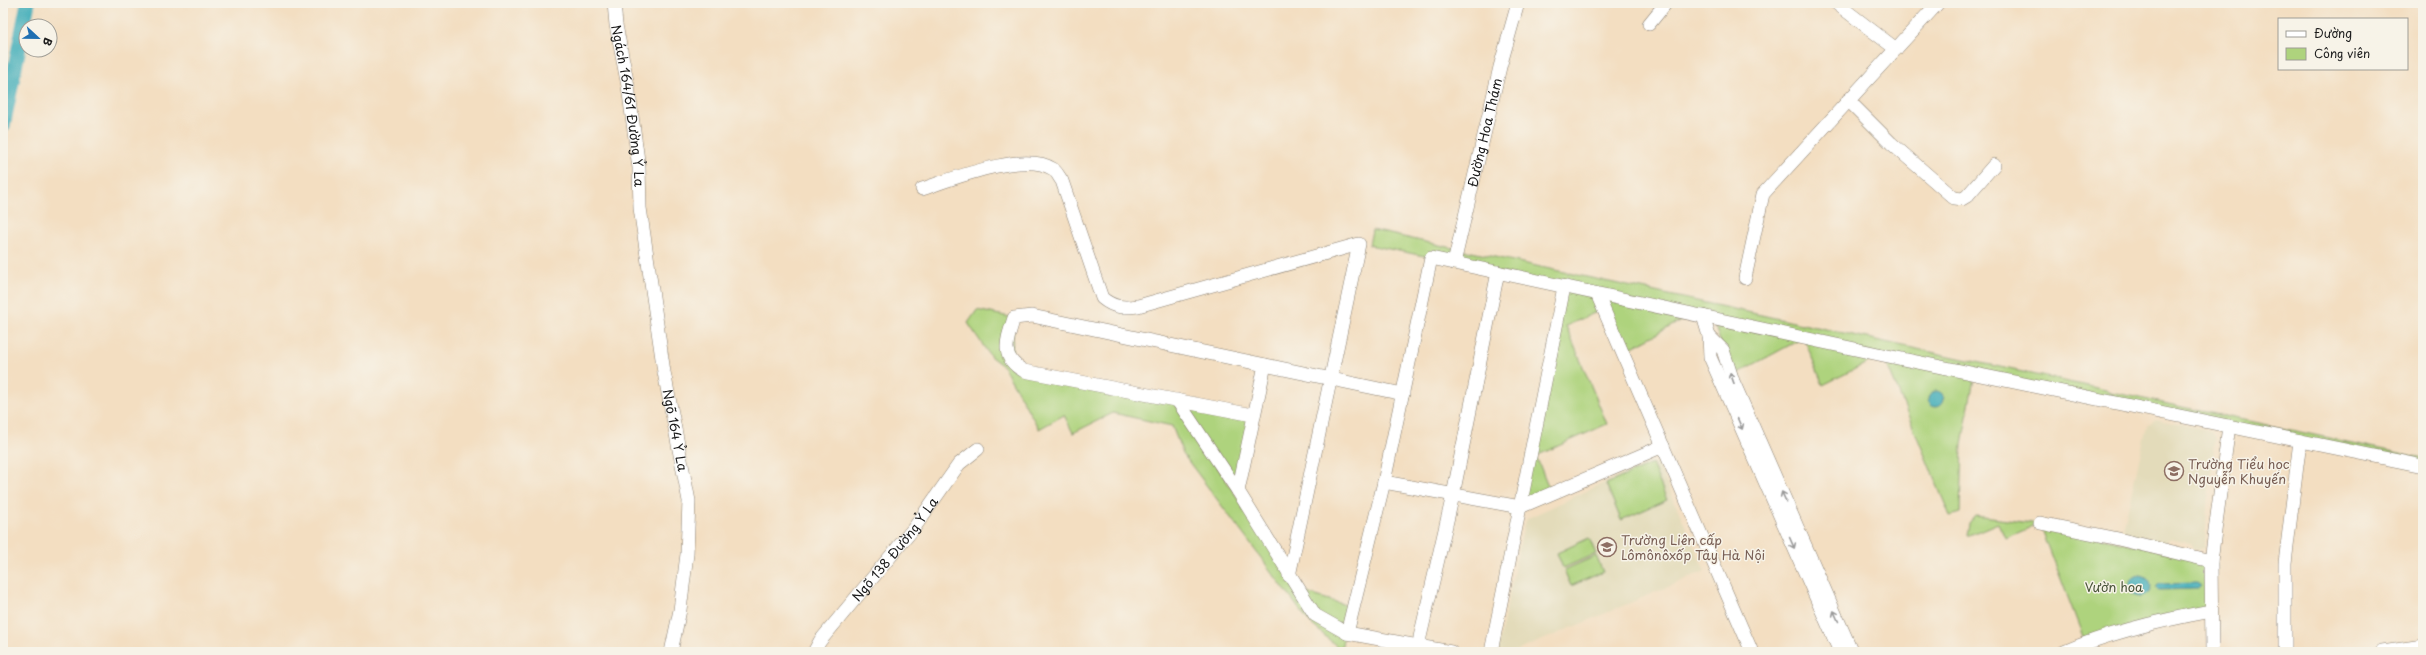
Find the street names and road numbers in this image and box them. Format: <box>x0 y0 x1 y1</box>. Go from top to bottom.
street label: Ngách 164/61 Đường Ỷ La <box>607 23 649 188</box>
street label: Đường Hoa Thám <box>1462 76 1506 189</box>
street label: Ngõ 164 Ỷ La <box>659 387 693 474</box>
street label: Ngõ 138 Đường Ỷ La <box>847 492 942 605</box>

